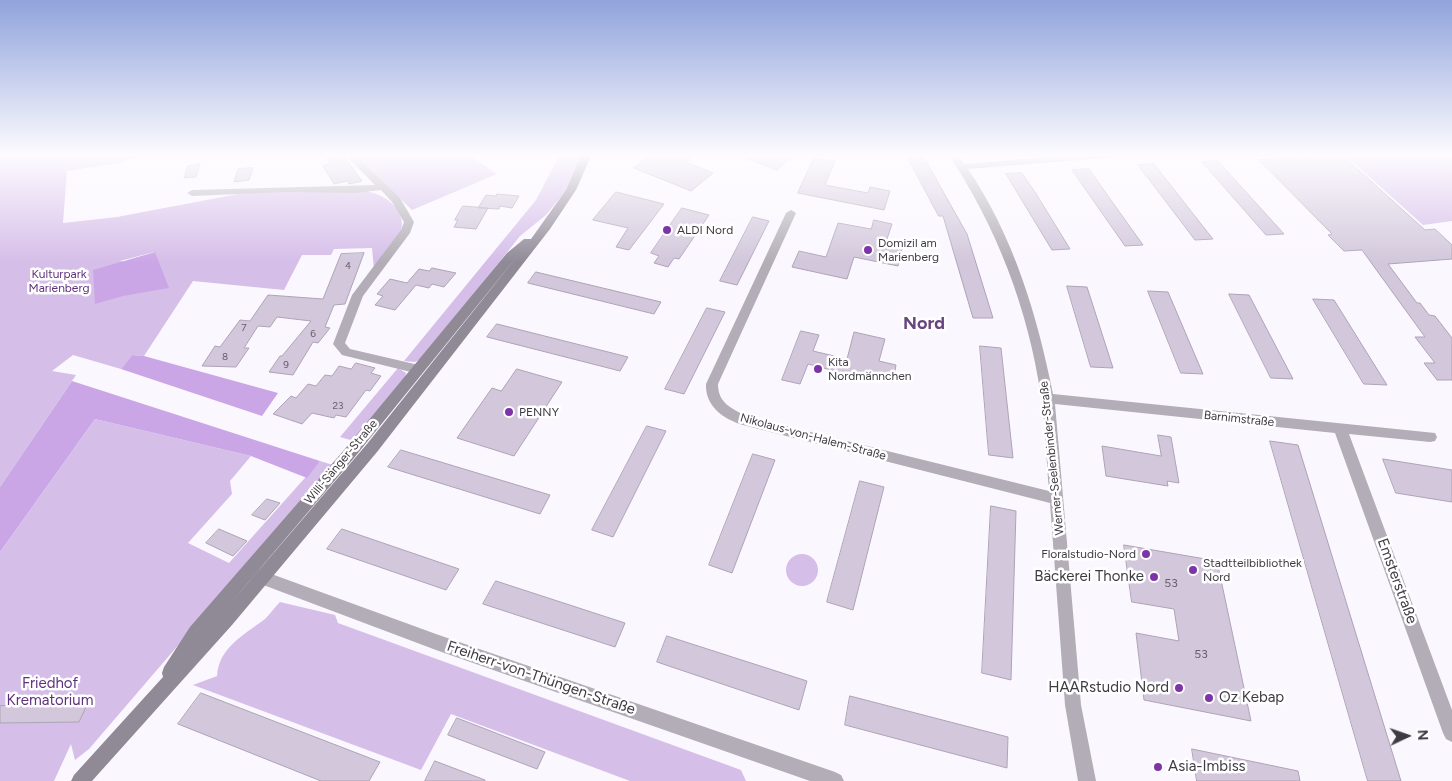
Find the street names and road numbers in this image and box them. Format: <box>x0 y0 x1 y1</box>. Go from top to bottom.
street label: Werner-Seelenbinder-Straße <box>1037 380 1067 536</box>
street label: Barnimstraße <box>1203 408 1275 430</box>
street label: Nikolaus-von-Halem-Straße <box>738 411 888 463</box>
street label: Willi-Sänger-Straße <box>302 417 380 507</box>
street label: Emsterstraße <box>1373 536 1421 626</box>
street label: Freiherr-von-Thüngen-Straße <box>445 637 637 719</box>

